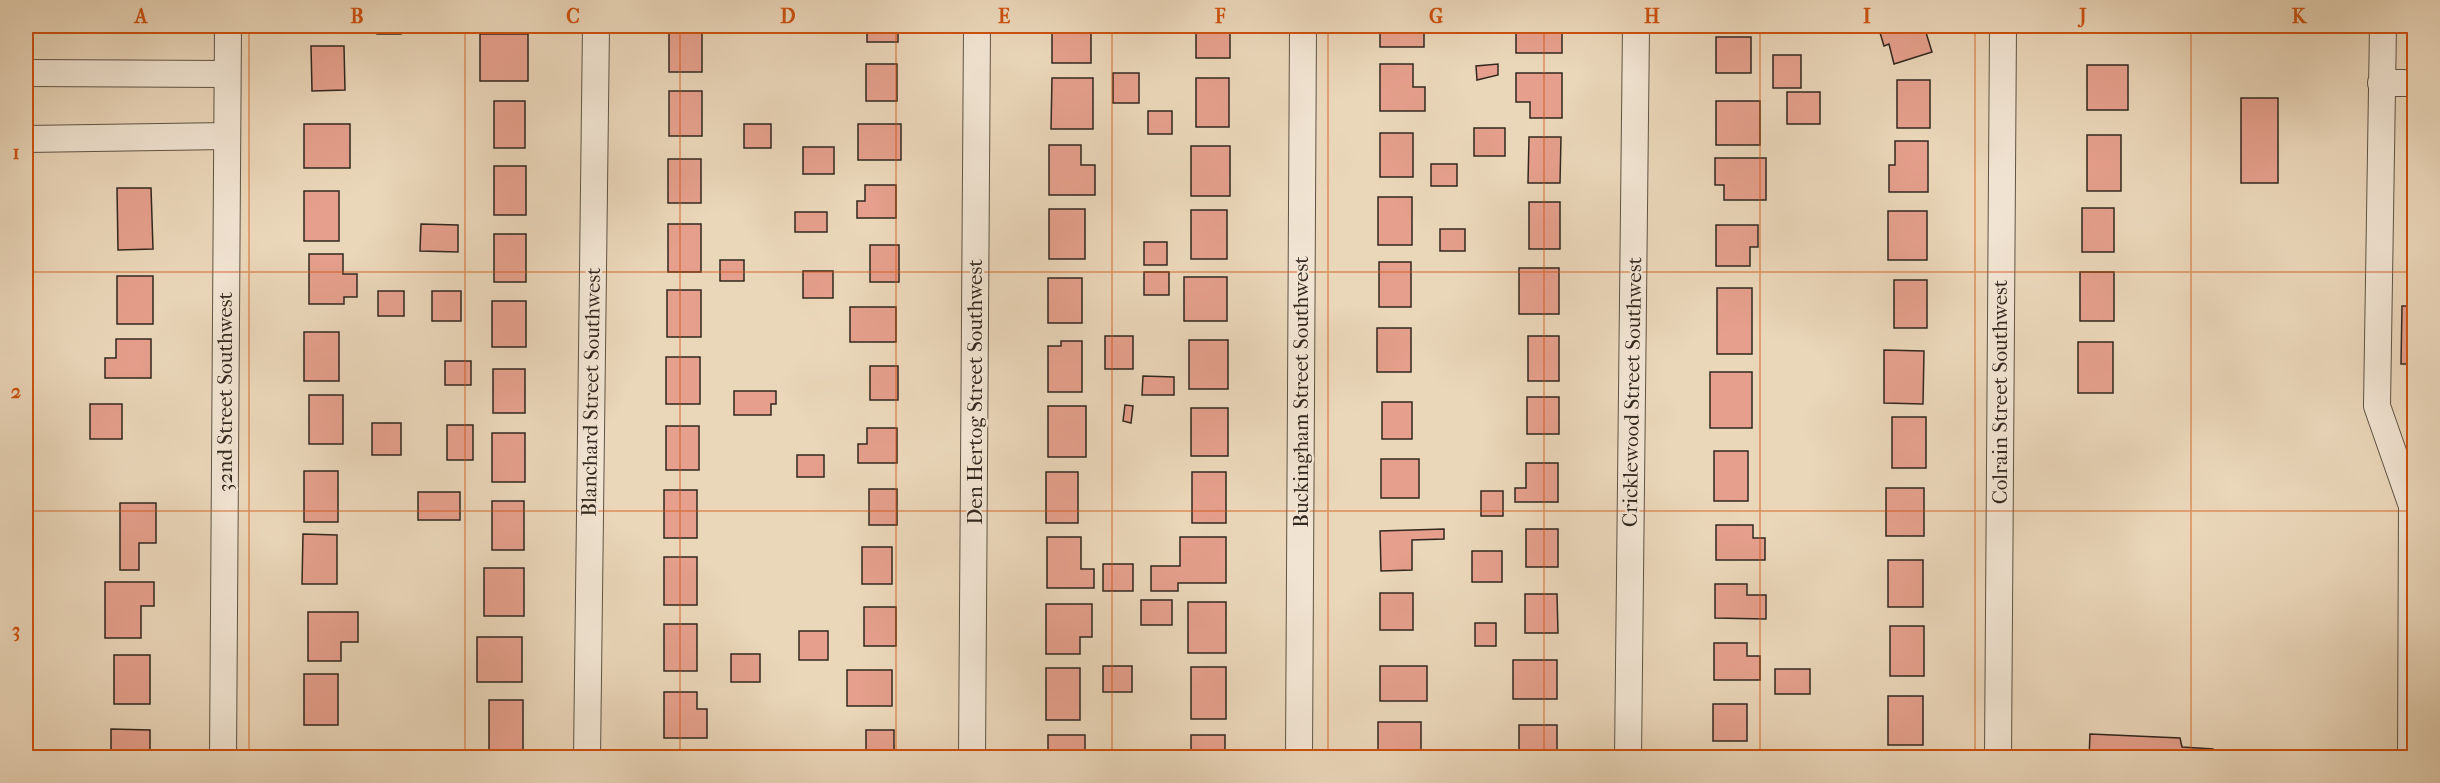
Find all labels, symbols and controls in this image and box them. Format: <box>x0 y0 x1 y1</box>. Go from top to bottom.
text: A <box>133 5 149 28</box>
text: B <box>350 5 364 28</box>
text: C <box>566 5 580 28</box>
text: D <box>780 5 796 28</box>
text: E <box>998 5 1010 28</box>
text: F <box>1214 5 1226 28</box>
text: G <box>1429 5 1443 28</box>
text: H <box>1644 5 1660 28</box>
text: I <box>1863 5 1871 28</box>
text: J <box>2077 5 2087 28</box>
text: K <box>2292 5 2308 28</box>
text: 1 <box>12 141 20 164</box>
street label: Buckingham Street Southwest <box>1289 256 1313 528</box>
street label: Cricklewood Street Southwest <box>1618 256 1646 527</box>
street label: Den Hertog Street Southwest <box>963 259 987 525</box>
street label: Blanchard Street Southwest <box>577 267 605 517</box>
street label: Colrain Street Southwest <box>1988 279 2012 504</box>
street label: 32nd Street Southwest <box>213 291 237 492</box>
text: 2 <box>11 380 21 403</box>
text: 3 <box>12 619 20 642</box>

